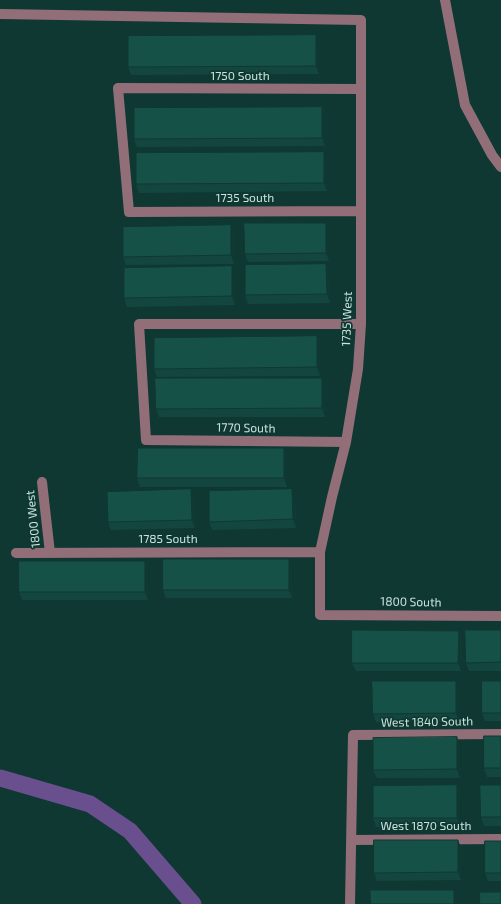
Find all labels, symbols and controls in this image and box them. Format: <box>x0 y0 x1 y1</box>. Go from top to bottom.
street label: 1750 South <box>210 69 270 83</box>
street label: 1735 South <box>216 191 274 205</box>
street label: 1735 West <box>339 291 355 347</box>
street label: 1770 South <box>216 420 276 436</box>
street label: 1800 West <box>23 490 43 548</box>
street label: 1785 South <box>138 532 198 546</box>
street label: 1800 South <box>380 594 442 610</box>
street label: West 1840 South <box>381 714 473 730</box>
street label: West 1870 South <box>381 819 471 833</box>

